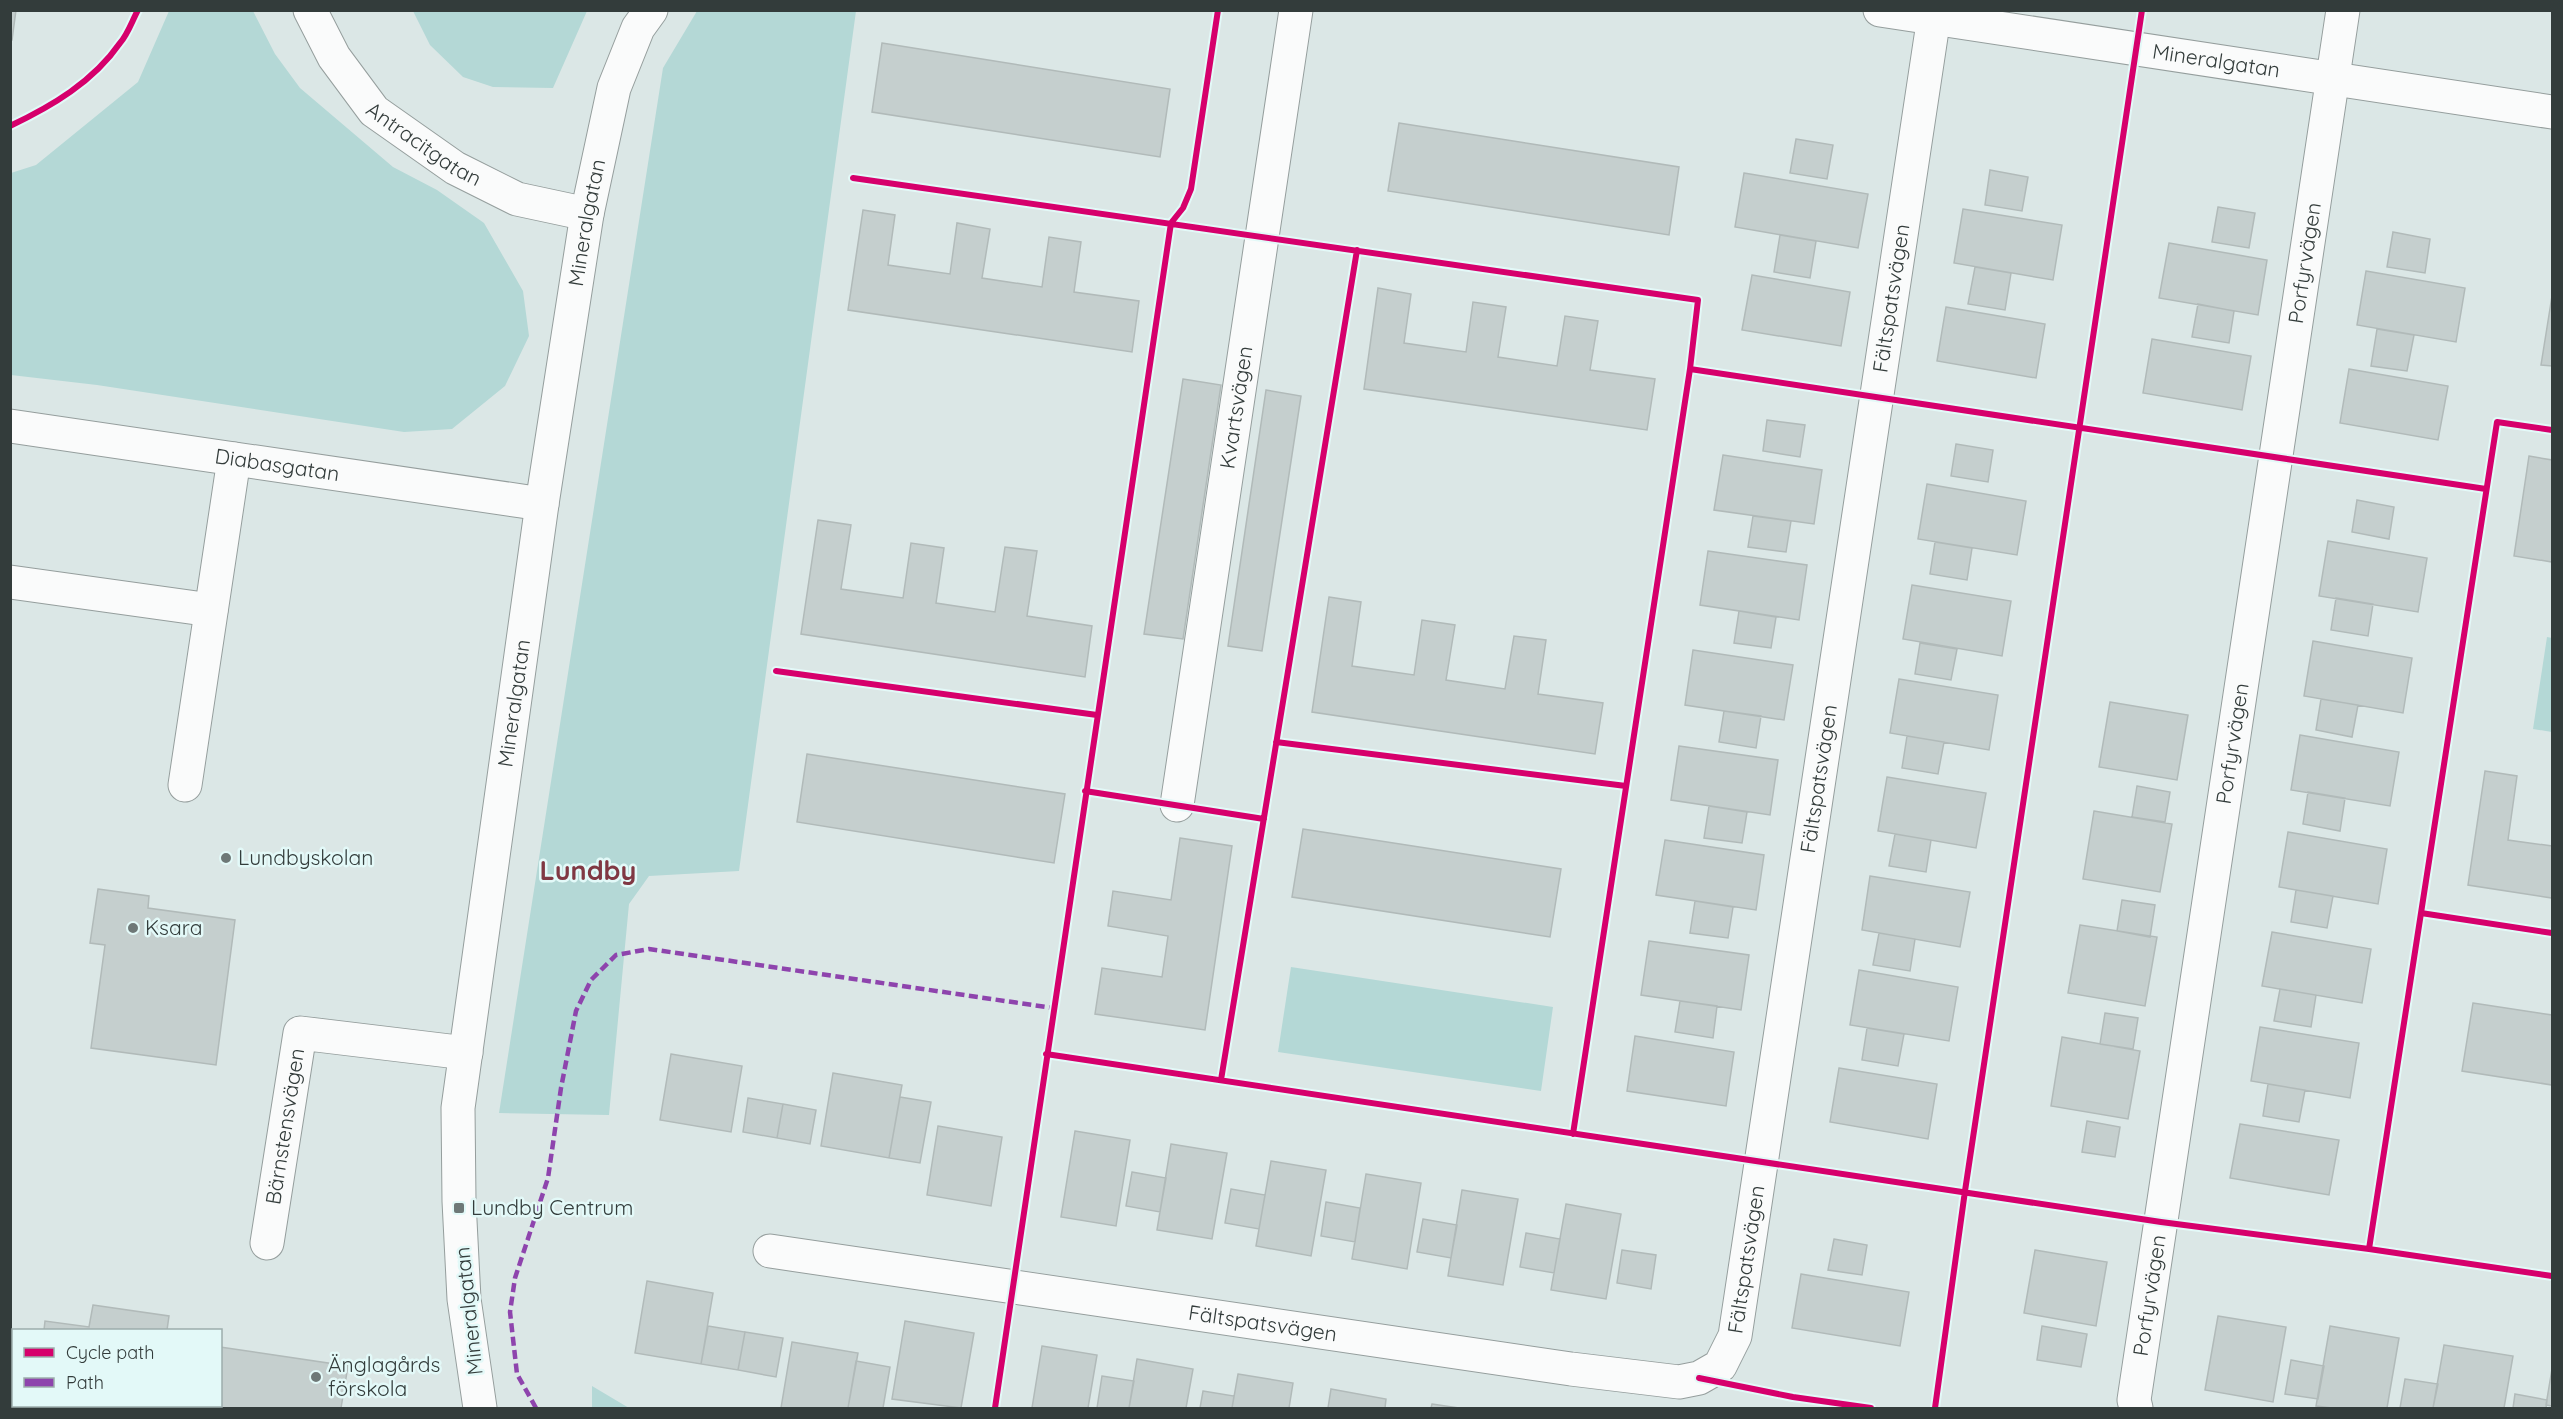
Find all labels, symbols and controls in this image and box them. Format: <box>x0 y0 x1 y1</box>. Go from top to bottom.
street label: Mineralgatan <box>2151 38 2282 83</box>
street label: Antracitgatan <box>362 96 486 191</box>
street label: Mineralgatan <box>562 156 610 288</box>
street label: Porfyrvägen <box>2282 200 2326 325</box>
street label: Fältspatsvägen <box>1867 222 1915 374</box>
street label: Kvartsvägen <box>1213 344 1258 470</box>
street label: Diabasgatan <box>213 442 341 486</box>
street label: Mineralgatan <box>492 637 535 769</box>
street label: Porfyrvägen <box>2210 681 2254 806</box>
street label: Fältspatsvägen <box>1794 703 1842 855</box>
place label: Lundbyskolan <box>238 844 373 870</box>
marker: Lundbyskolan <box>219 851 233 865</box>
district label: Lundby <box>540 853 636 887</box>
place label: Ksara <box>145 914 202 940</box>
marker: Ksara <box>126 921 140 935</box>
street label: Bärnstensvägen <box>259 1046 309 1206</box>
street label: Fältspatsvägen <box>1722 1183 1770 1335</box>
place label: Lundby Centrum <box>471 1194 633 1220</box>
marker: Lundby Centrum <box>452 1201 466 1215</box>
street label: Porfyrvägen <box>2127 1233 2171 1358</box>
street label: Mineralgatan <box>448 1246 488 1376</box>
street label: Fältspatsvägen <box>1187 1299 1339 1346</box>
legend <box>12 1329 222 1407</box>
text: Cycle path <box>66 1341 154 1364</box>
place label: Änglagårds förskola <box>328 1351 440 1401</box>
marker: Änglagårds förskola <box>309 1370 323 1384</box>
text: Path <box>66 1371 104 1394</box>

